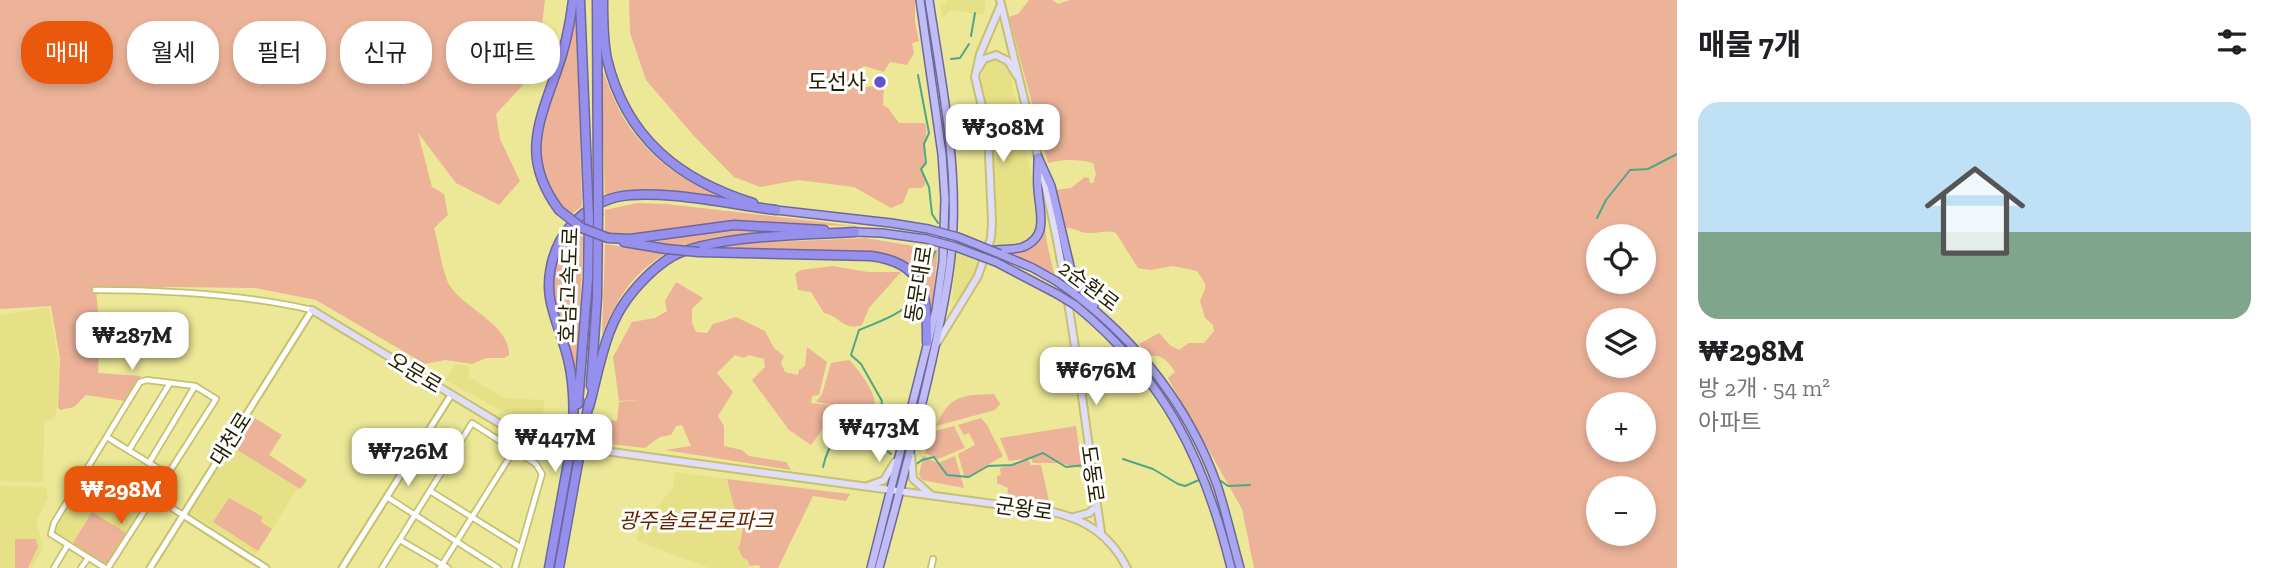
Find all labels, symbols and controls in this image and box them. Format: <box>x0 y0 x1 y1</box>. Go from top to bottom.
chip: 매매 <box>21 21 113 84</box>
chip: 월세 <box>127 21 219 84</box>
chip: 필터 <box>233 21 326 84</box>
chip: 신규 <box>340 21 432 84</box>
chip: 아파트 <box>446 21 560 84</box>
icon: filters <box>2213 23 2251 61</box>
text: 매물 7개 <box>1698 27 1801 63</box>
place label: 도선사 <box>808 69 866 94</box>
marker: 도선사 <box>872 74 888 90</box>
pin: ₩308M <box>954 104 1052 164</box>
text: ₩308M <box>962 113 1044 141</box>
icon: home <box>1912 148 2038 274</box>
map controls <box>1586 224 1656 546</box>
button: locate <box>1586 224 1656 294</box>
street label: 호남고속도로 <box>554 227 583 343</box>
street label: 동문대로 <box>900 244 937 324</box>
street label: 2순환로 <box>1054 255 1124 316</box>
button: layers <box>1586 308 1656 378</box>
pin: ₩287M <box>83 312 181 372</box>
text: ₩287M <box>92 321 172 349</box>
text: ₩298M <box>1698 333 1804 369</box>
street label: 오문로 <box>384 347 447 398</box>
pin: ₩676M <box>1047 348 1145 407</box>
text: ₩676M <box>1056 356 1136 384</box>
text: 방 2개 · 54 m² <box>1698 374 1830 402</box>
button: + <box>1586 392 1656 462</box>
pin: ₩473M <box>830 405 928 464</box>
street label: 대천로 <box>205 408 257 470</box>
text: 아파트 <box>1698 408 1761 436</box>
text: ₩473M <box>839 413 919 441</box>
pin: ₩447M <box>506 414 604 474</box>
text: ₩447M <box>514 423 596 451</box>
pin: ₩726M <box>359 428 457 488</box>
text: ₩726M <box>368 437 448 465</box>
street label: 도동로 <box>1076 443 1109 504</box>
pin: ₩298M <box>72 466 170 526</box>
text: ₩298M <box>80 475 162 503</box>
button: − <box>1586 476 1656 546</box>
street label: 군왕로 <box>994 492 1055 525</box>
park label: 광주솔로몬로파크 <box>619 508 774 533</box>

